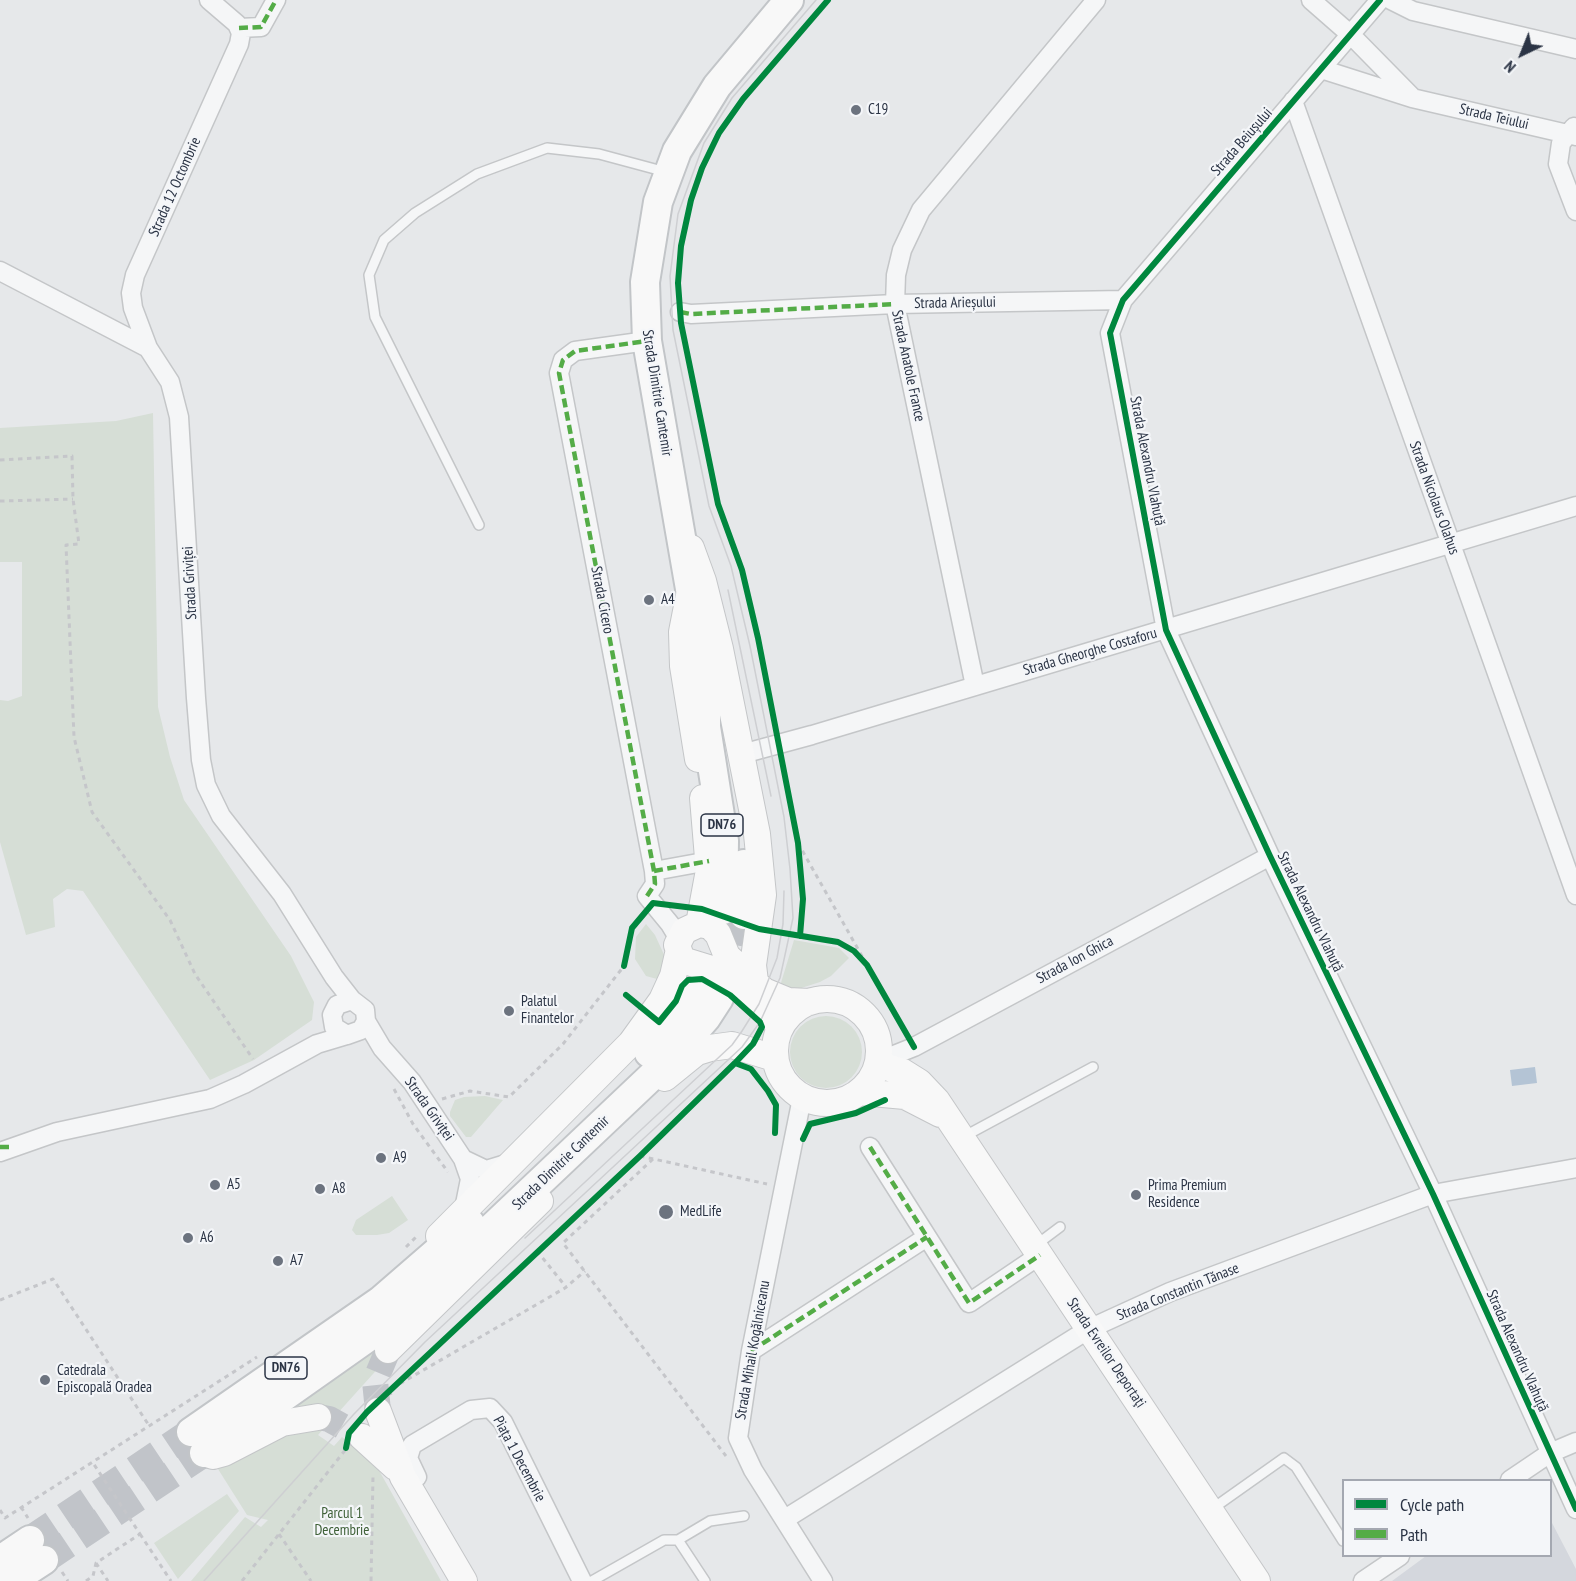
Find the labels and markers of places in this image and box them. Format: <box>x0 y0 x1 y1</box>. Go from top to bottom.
place label: C19 <box>868 101 888 119</box>
marker: C19 <box>849 103 863 117</box>
place label: A4 <box>661 591 675 609</box>
marker: A4 <box>642 593 656 607</box>
place label: Palatul Finantelor <box>521 993 574 1028</box>
marker: Palatul Finantelor <box>502 1004 516 1018</box>
place label: A9 <box>393 1149 407 1167</box>
marker: A9 <box>374 1151 388 1165</box>
place label: A5 <box>227 1176 241 1194</box>
place label: Prima Premium Residence <box>1148 1177 1227 1212</box>
marker: A5 <box>208 1178 222 1192</box>
place label: A8 <box>332 1180 346 1198</box>
marker: A8 <box>313 1182 327 1196</box>
marker: Prima Premium Residence <box>1129 1188 1143 1202</box>
marker: MedLife <box>657 1203 675 1221</box>
place label: MedLife <box>680 1203 722 1221</box>
place label: A6 <box>200 1229 214 1247</box>
marker: A6 <box>181 1231 195 1245</box>
place label: A7 <box>290 1252 304 1270</box>
marker: A7 <box>271 1254 285 1268</box>
place label: Catedrala Episcopală Oradea <box>57 1362 152 1397</box>
marker: Catedrala Episcopală Oradea <box>38 1373 52 1387</box>

